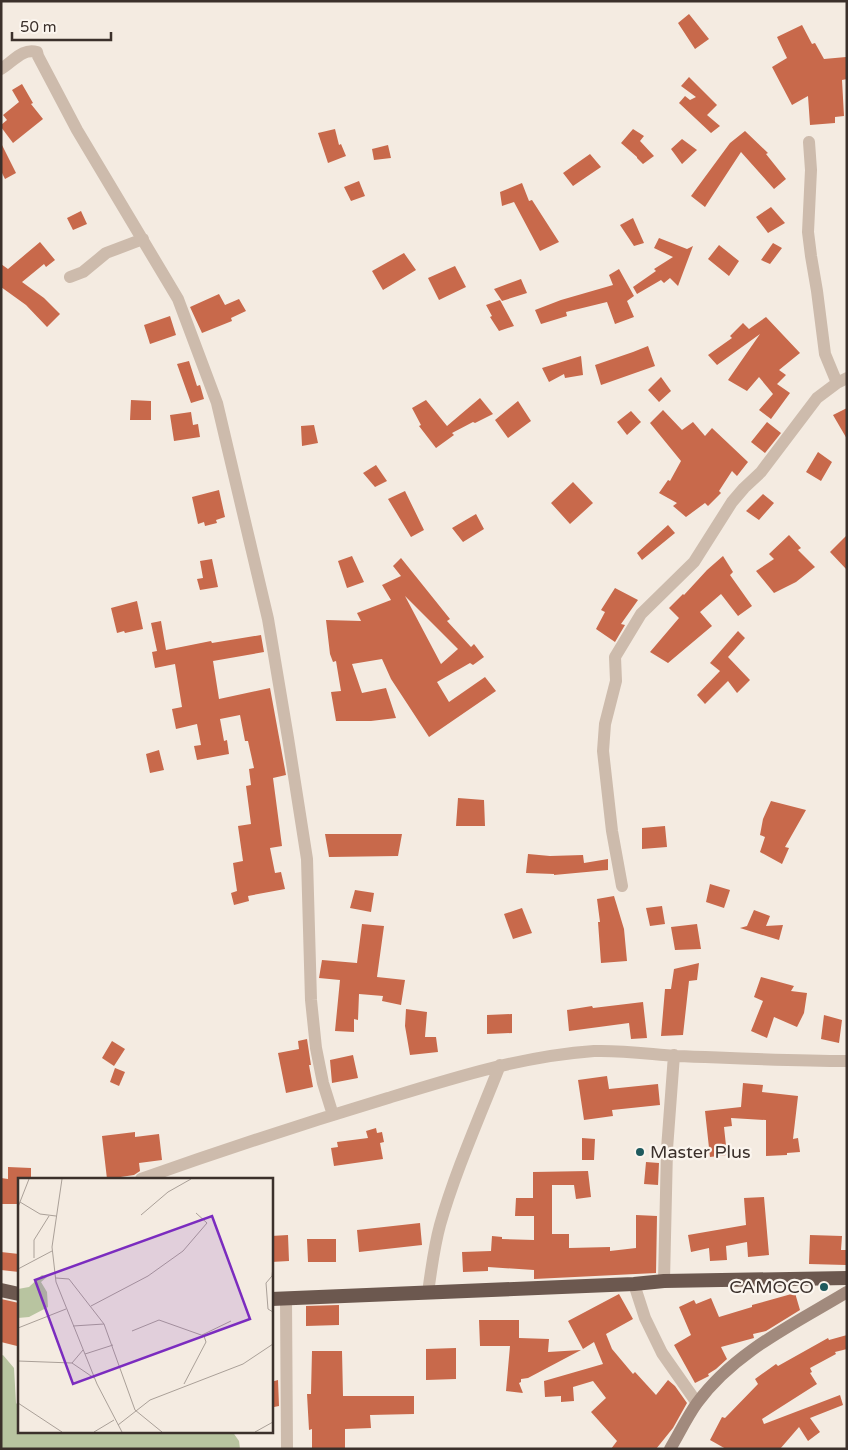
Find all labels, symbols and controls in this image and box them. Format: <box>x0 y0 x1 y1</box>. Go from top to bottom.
scale bar <box>12 10 111 42</box>
text: 50 m <box>20 18 57 36</box>
place label: Master Plus <box>650 1141 751 1163</box>
marker: Master Plus <box>634 1146 646 1158</box>
inset map <box>18 1178 272 1432</box>
place label: CAMOCO <box>729 1276 814 1298</box>
marker: CAMOCO <box>818 1281 830 1293</box>

